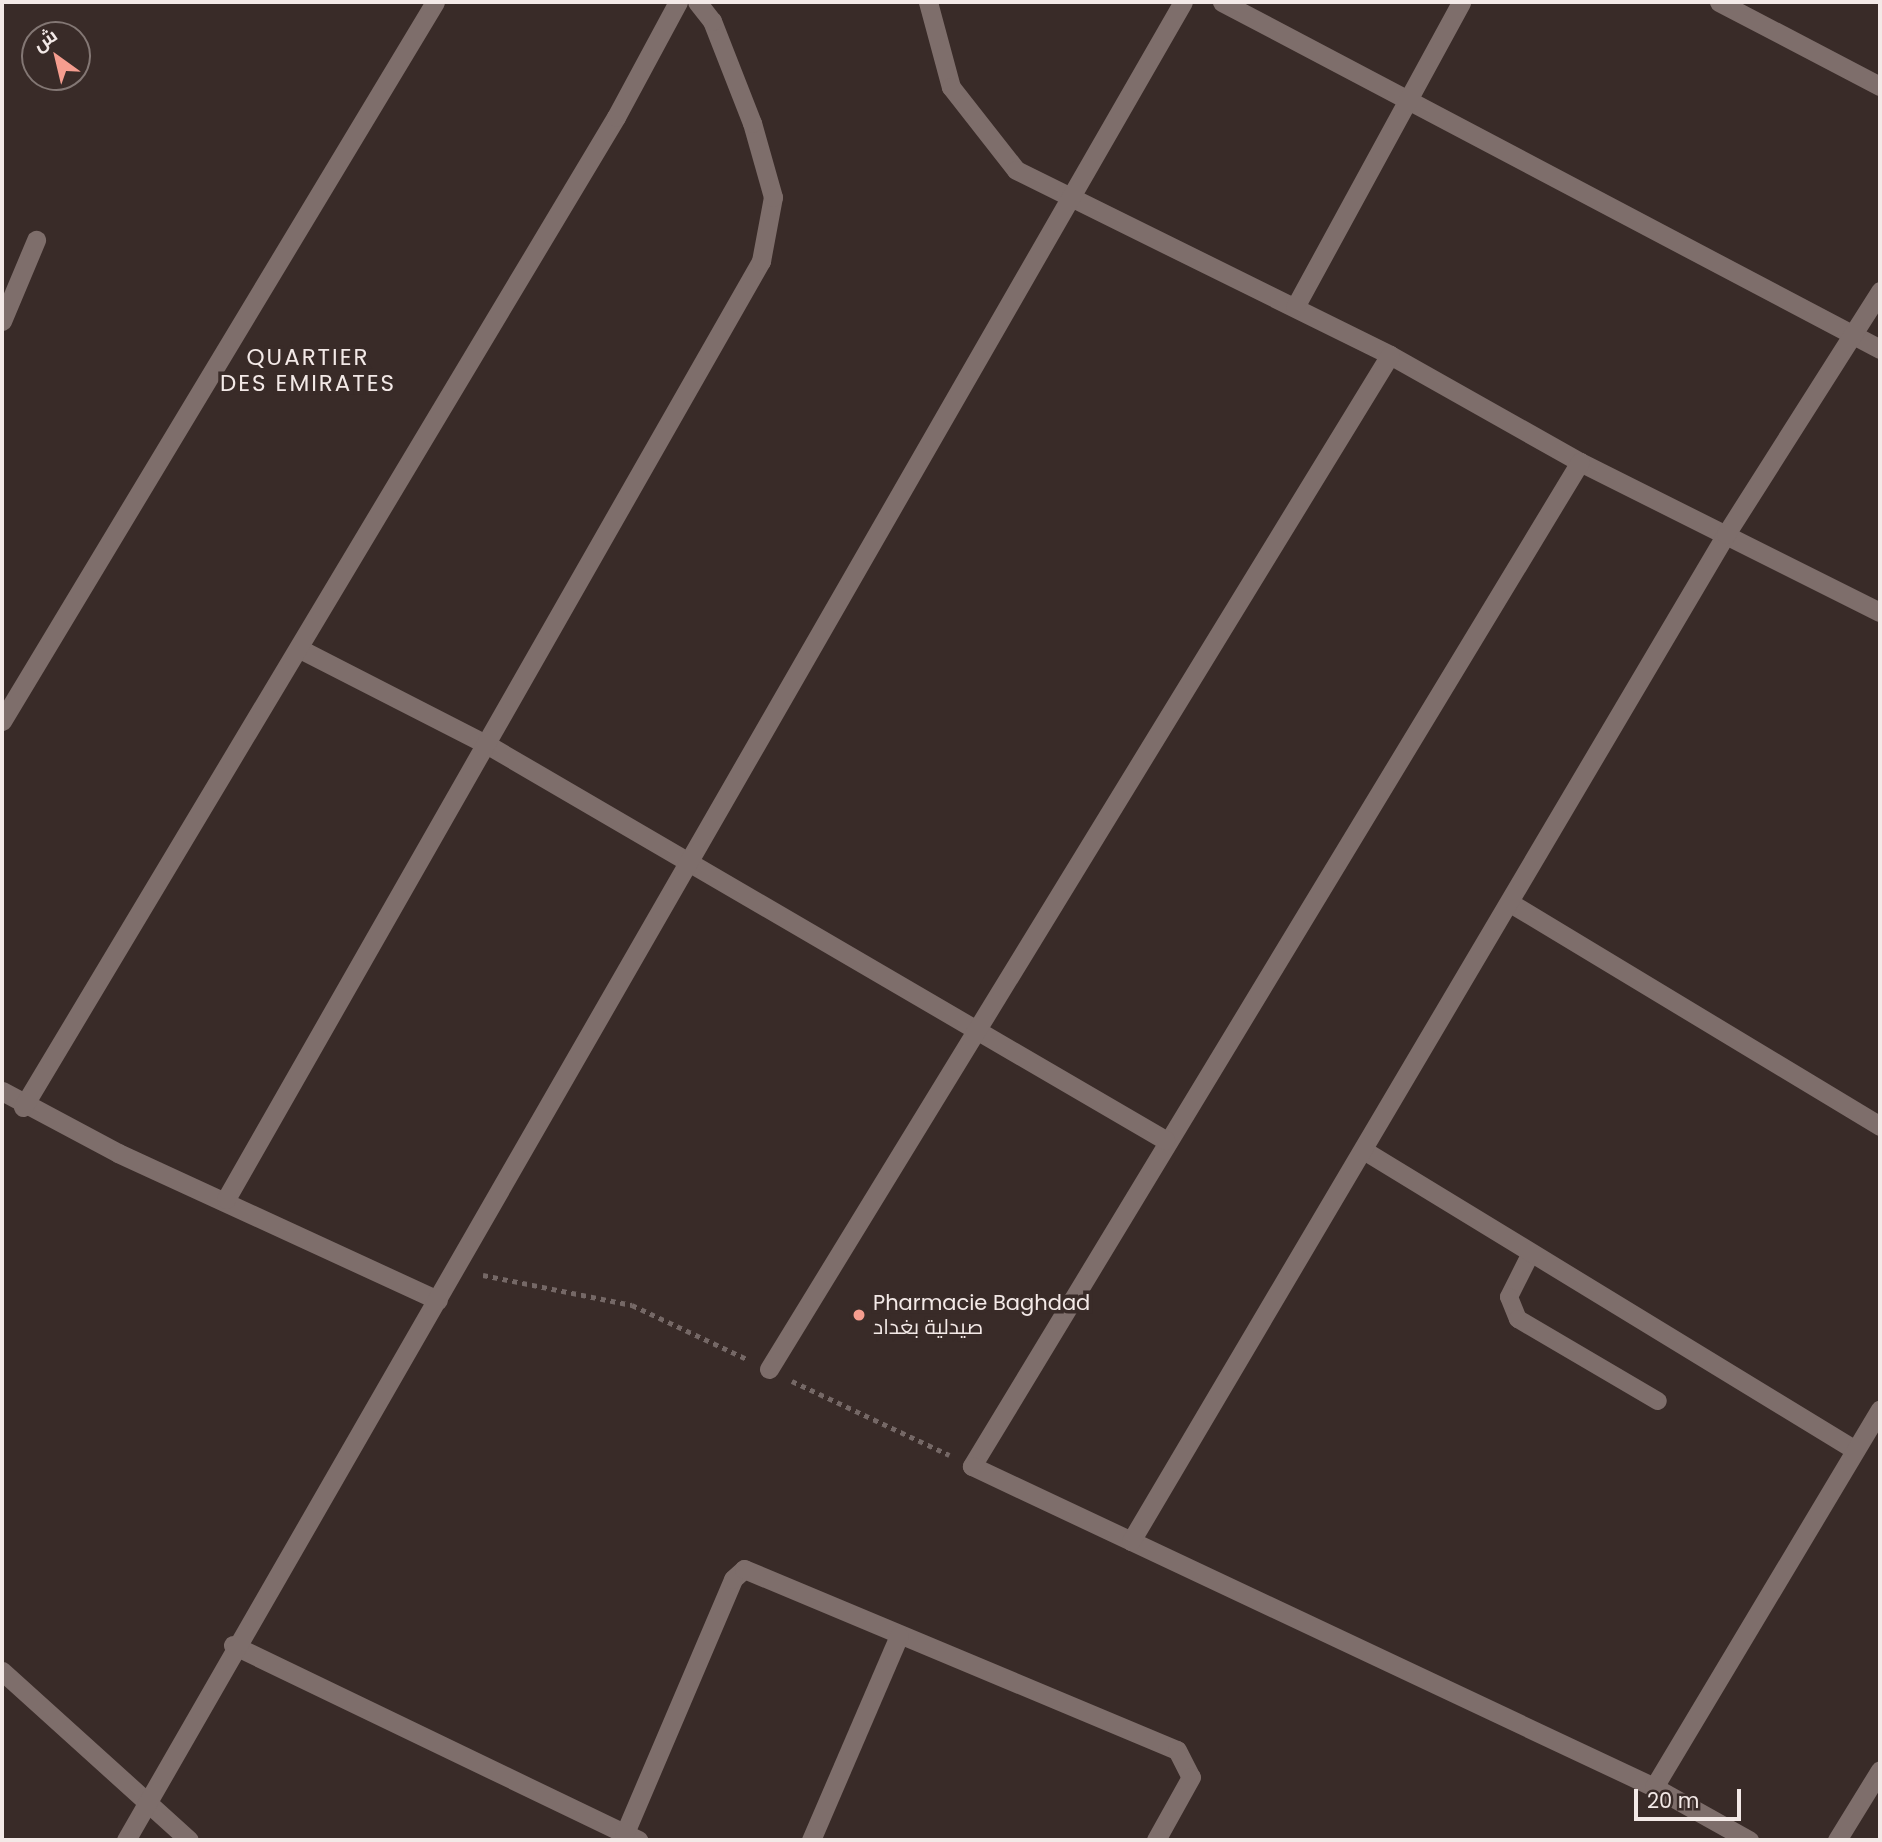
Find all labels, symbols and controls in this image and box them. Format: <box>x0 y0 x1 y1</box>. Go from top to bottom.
north arrow <box>21 21 91 91</box>
text: ش <box>27 22 63 58</box>
district label: QUARTIER DES EMIRATES <box>221 343 395 397</box>
place label: Pharmacie Baghdad صيدلية بغداد <box>873 1290 1090 1340</box>
marker: Pharmacie Baghdad صيدلية بغداد <box>851 1307 867 1323</box>
scale bar <box>1637 1776 1744 1820</box>
text: 20 m <box>1647 1786 1700 1815</box>

